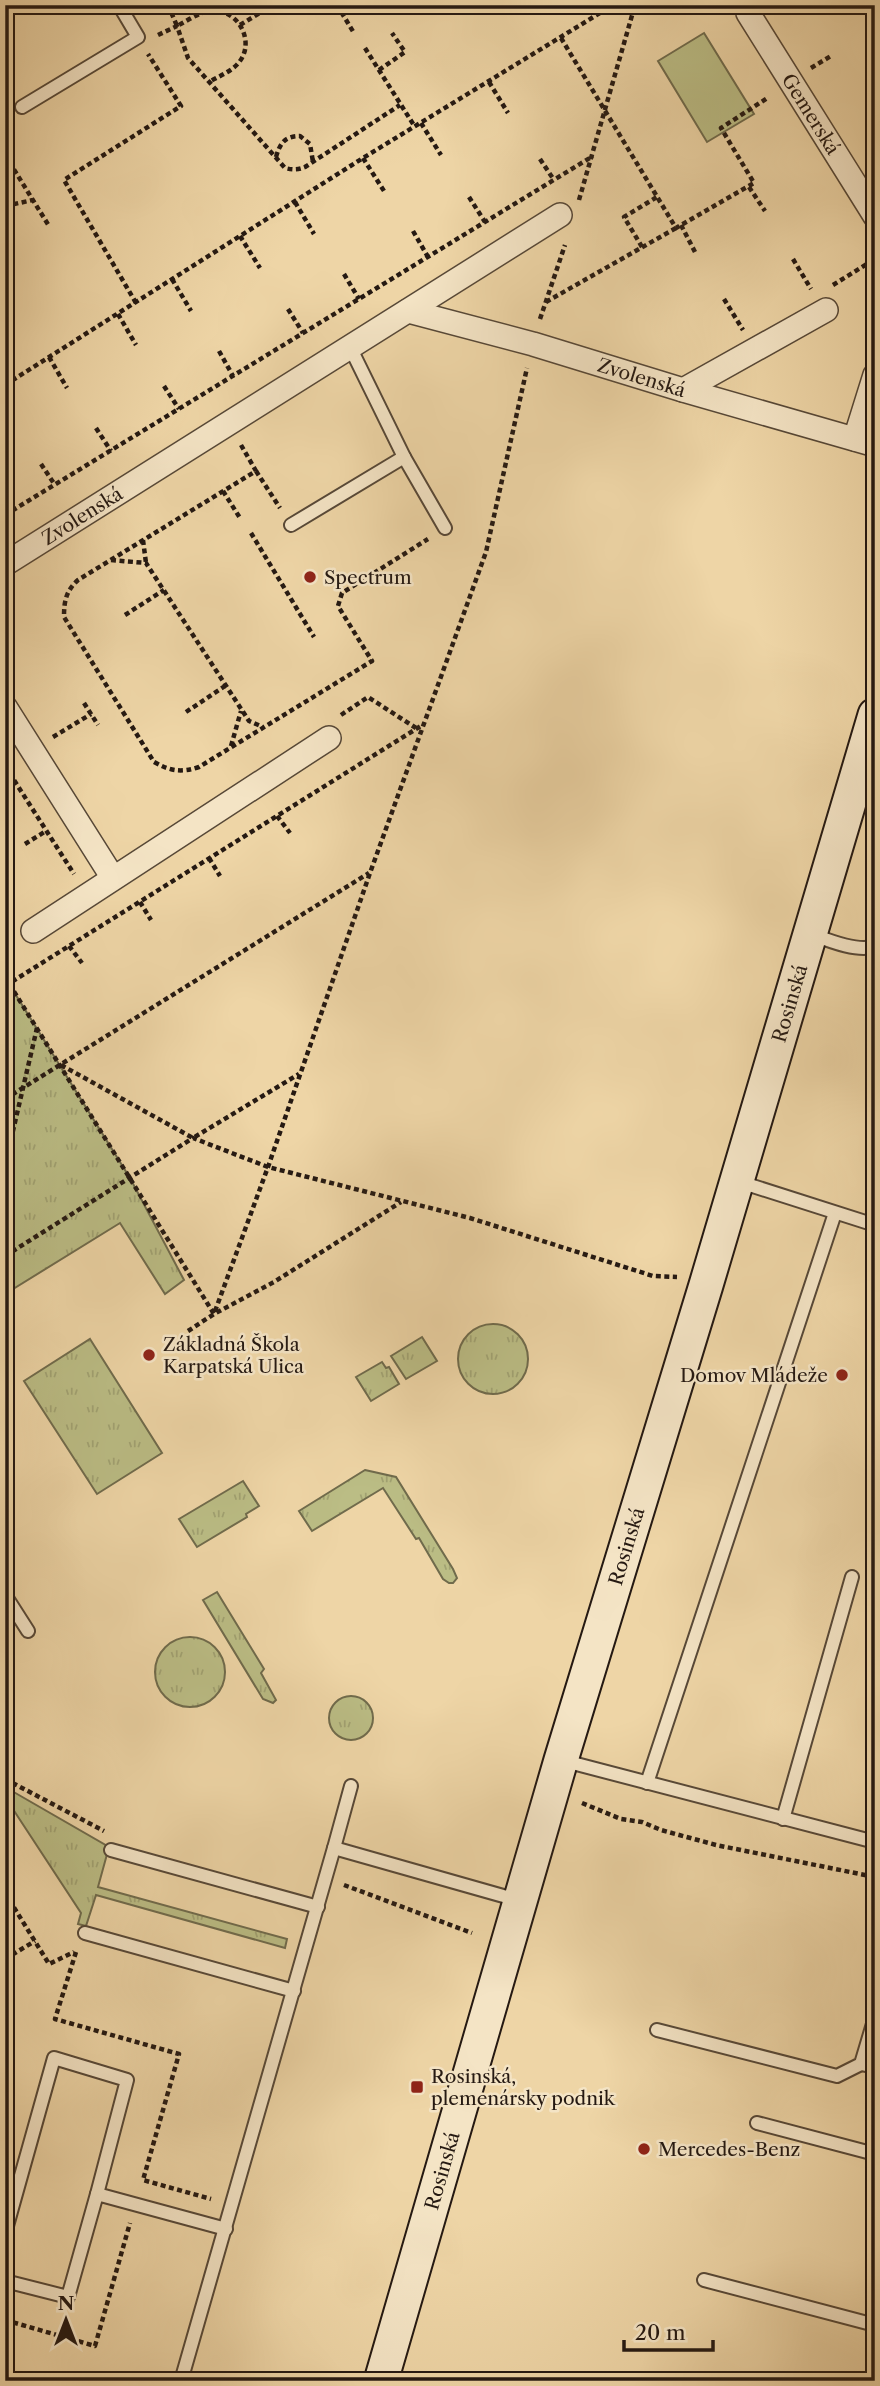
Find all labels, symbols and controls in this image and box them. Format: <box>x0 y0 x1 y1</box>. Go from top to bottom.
street label: Gemerská <box>777 69 845 159</box>
street label: Zvolenská <box>595 354 688 402</box>
street label: Zvolenská <box>38 482 127 550</box>
place label: Spectrum <box>324 566 412 589</box>
marker: Spectrum <box>302 569 318 585</box>
street label: Rosinská <box>768 962 812 1045</box>
place label: Základná Škola Karpatská Ulica <box>163 1332 304 1378</box>
marker: Základná Škola Karpatská Ulica <box>141 1347 157 1363</box>
place label: Domov Mládeže <box>680 1364 828 1387</box>
marker: Domov Mládeže <box>834 1367 850 1383</box>
street label: Rosinská <box>604 1505 649 1588</box>
place label: Rosinská, plemenársky podnik <box>431 2065 616 2110</box>
marker: Rosinská, plemenársky podnik <box>409 2079 425 2095</box>
street label: Rosinská <box>420 2129 465 2213</box>
place label: Mercedes-Benz <box>658 2138 800 2161</box>
marker: Mercedes-Benz <box>636 2141 652 2157</box>
north arrow <box>32 2284 102 2354</box>
text: N <box>58 2292 74 2315</box>
scale bar <box>624 2309 714 2353</box>
text: 20 m <box>635 2320 686 2345</box>

